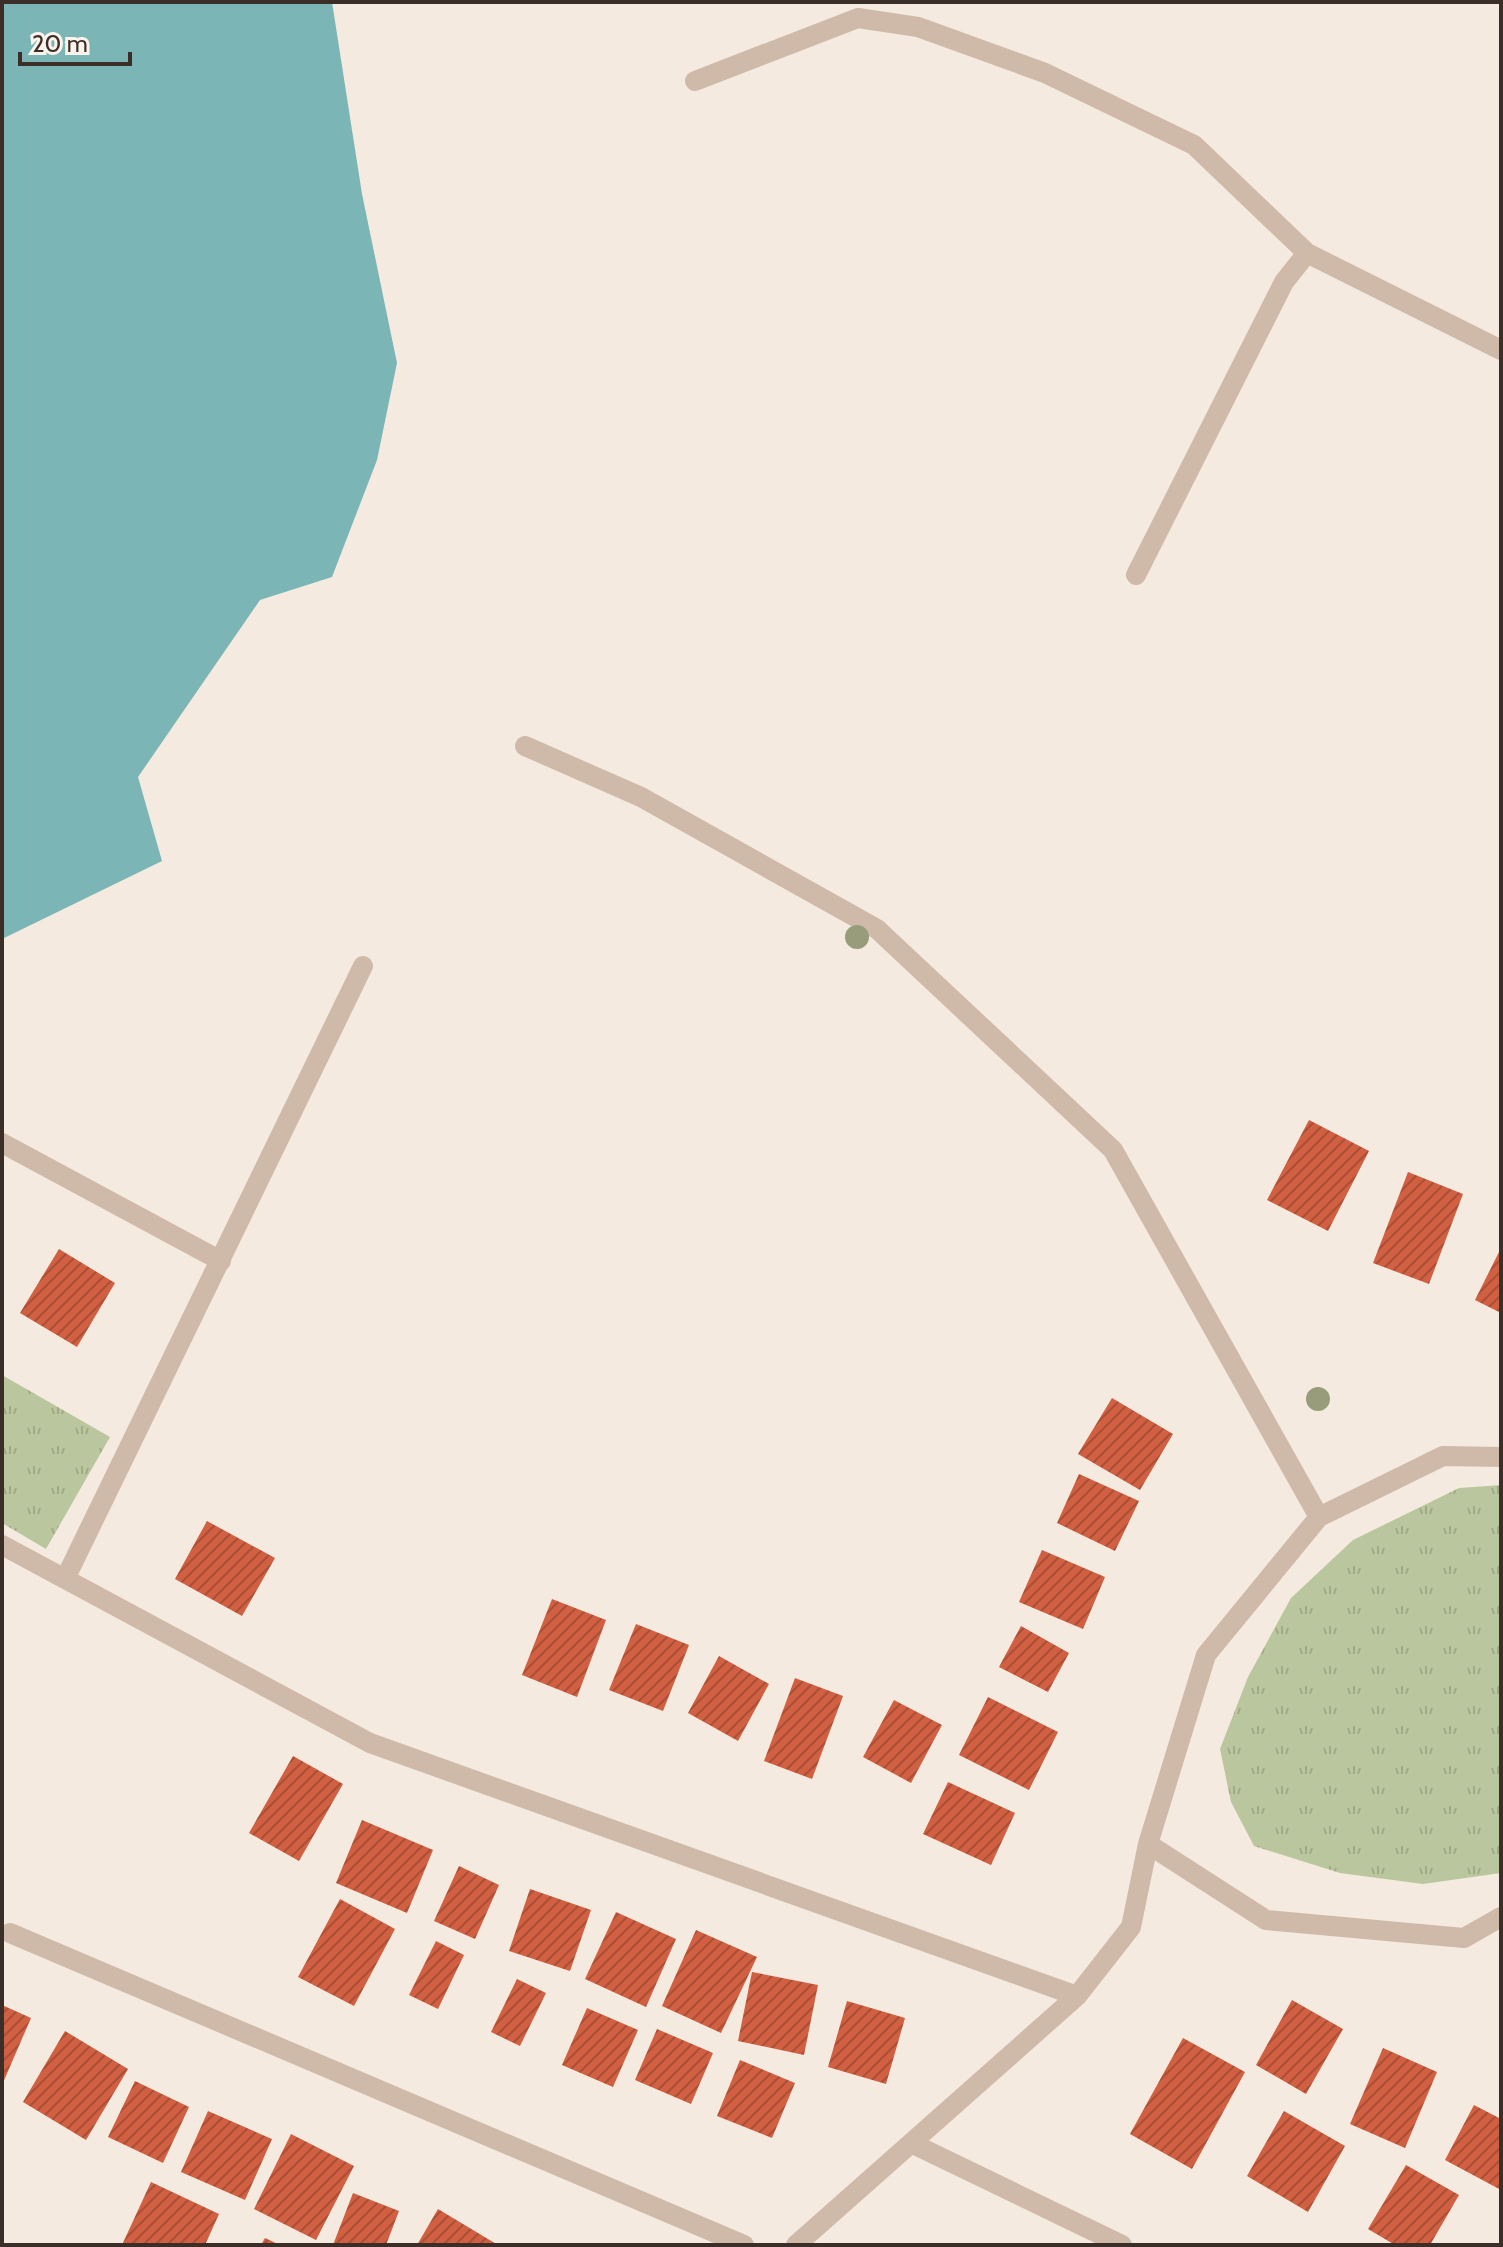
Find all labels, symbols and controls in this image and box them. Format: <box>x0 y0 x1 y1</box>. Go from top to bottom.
scale bar <box>20 16 130 66</box>
text: 20 m <box>32 29 88 58</box>

